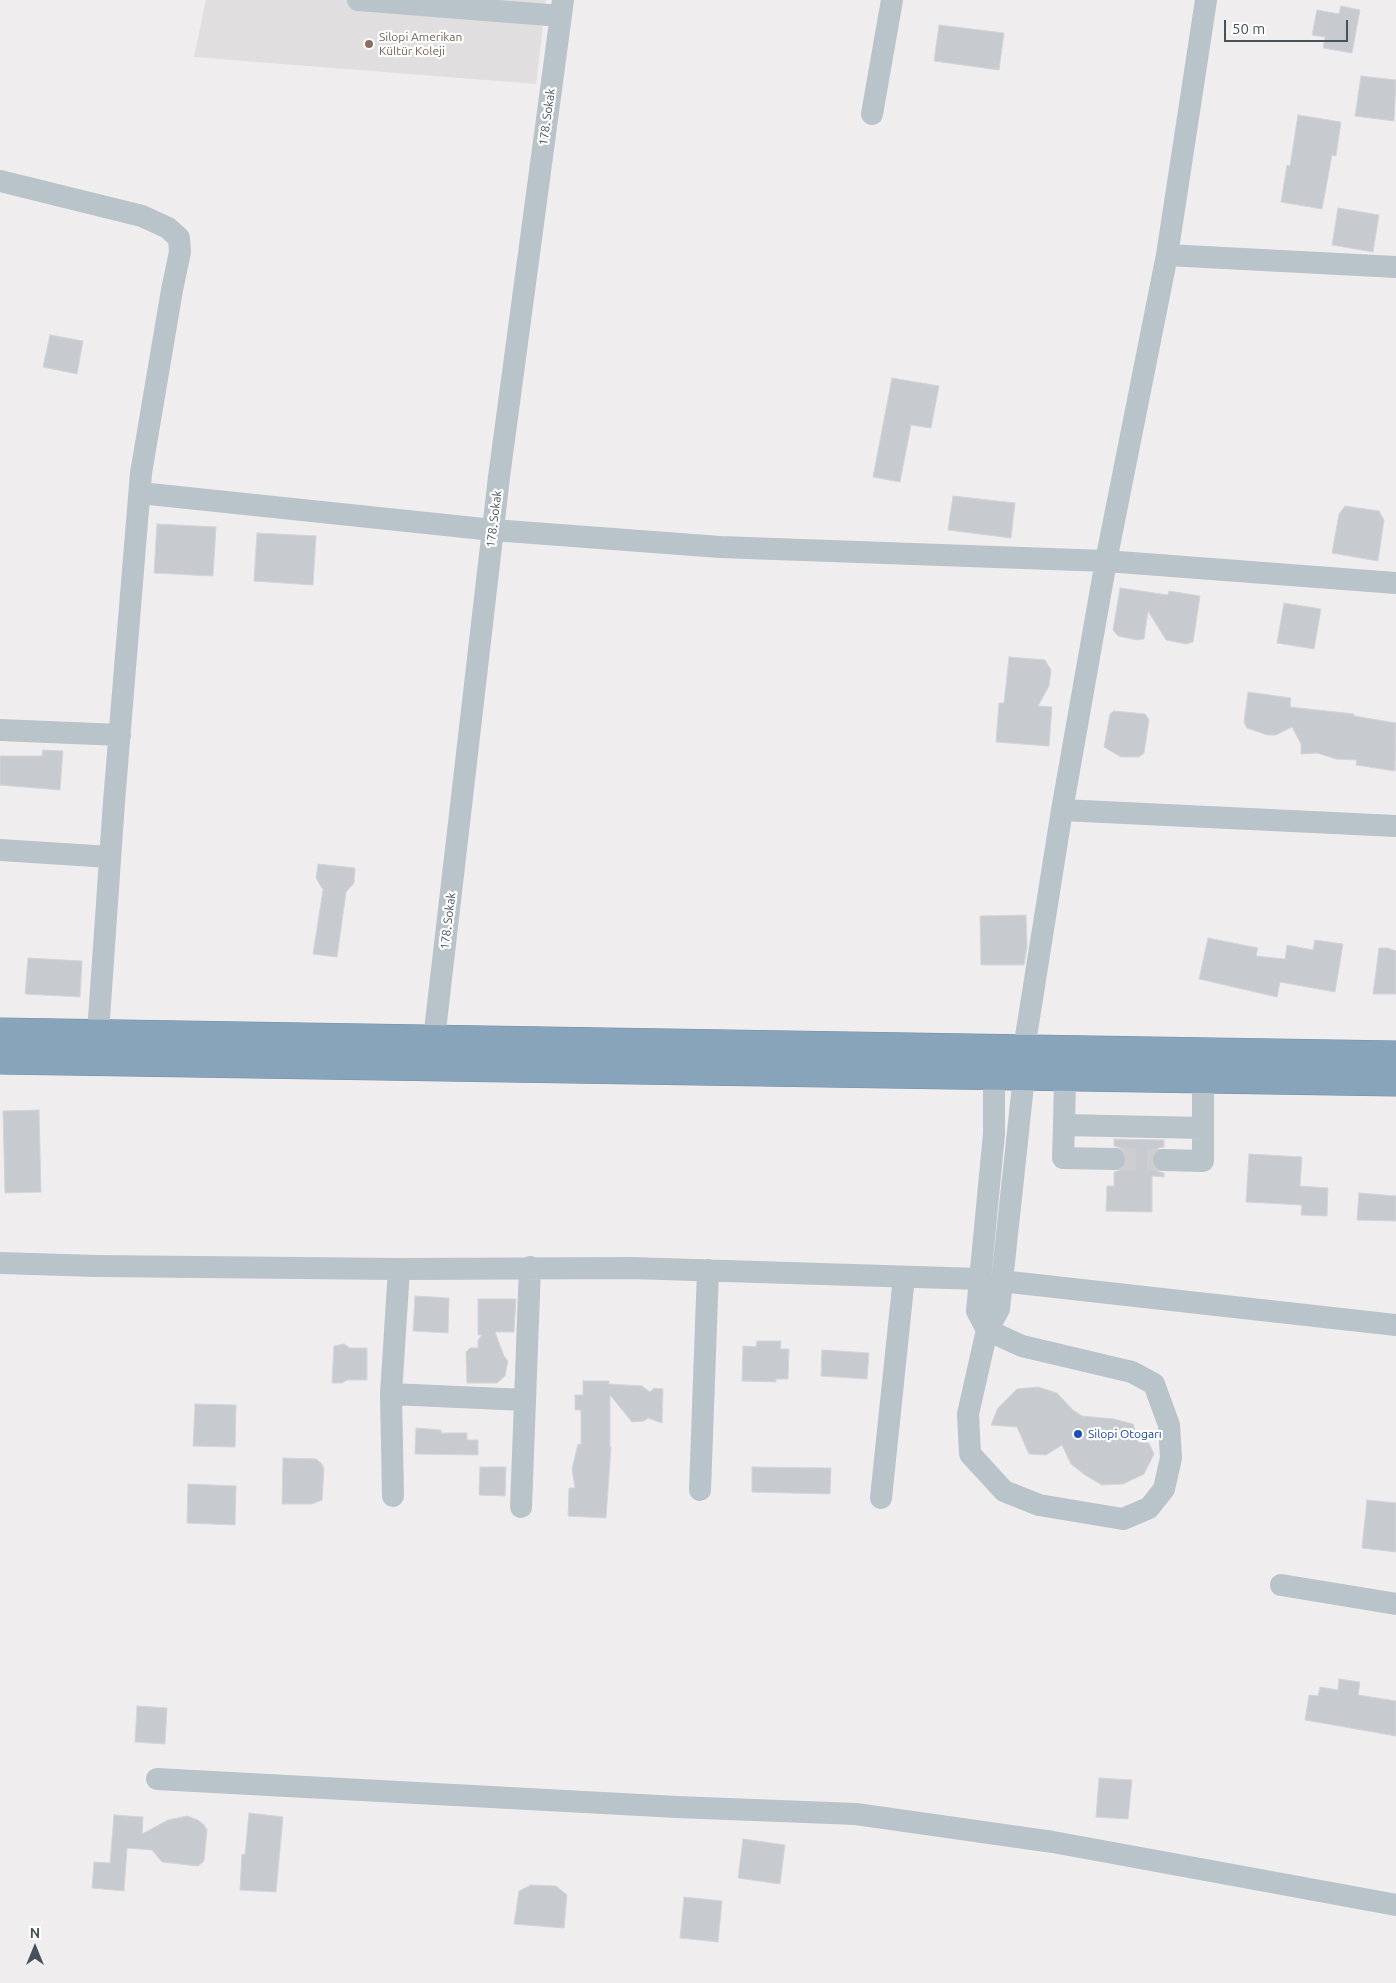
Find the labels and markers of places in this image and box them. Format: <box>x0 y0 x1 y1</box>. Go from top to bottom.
place label: Silopi Amerikan Kültür Koleji <box>379 30 462 58</box>
marker: Silopi Amerikan Kültür Koleji <box>363 38 375 50</box>
place label: Silopi Otogarı <box>1088 1427 1162 1441</box>
marker: Silopi Otogarı <box>1072 1428 1084 1440</box>

